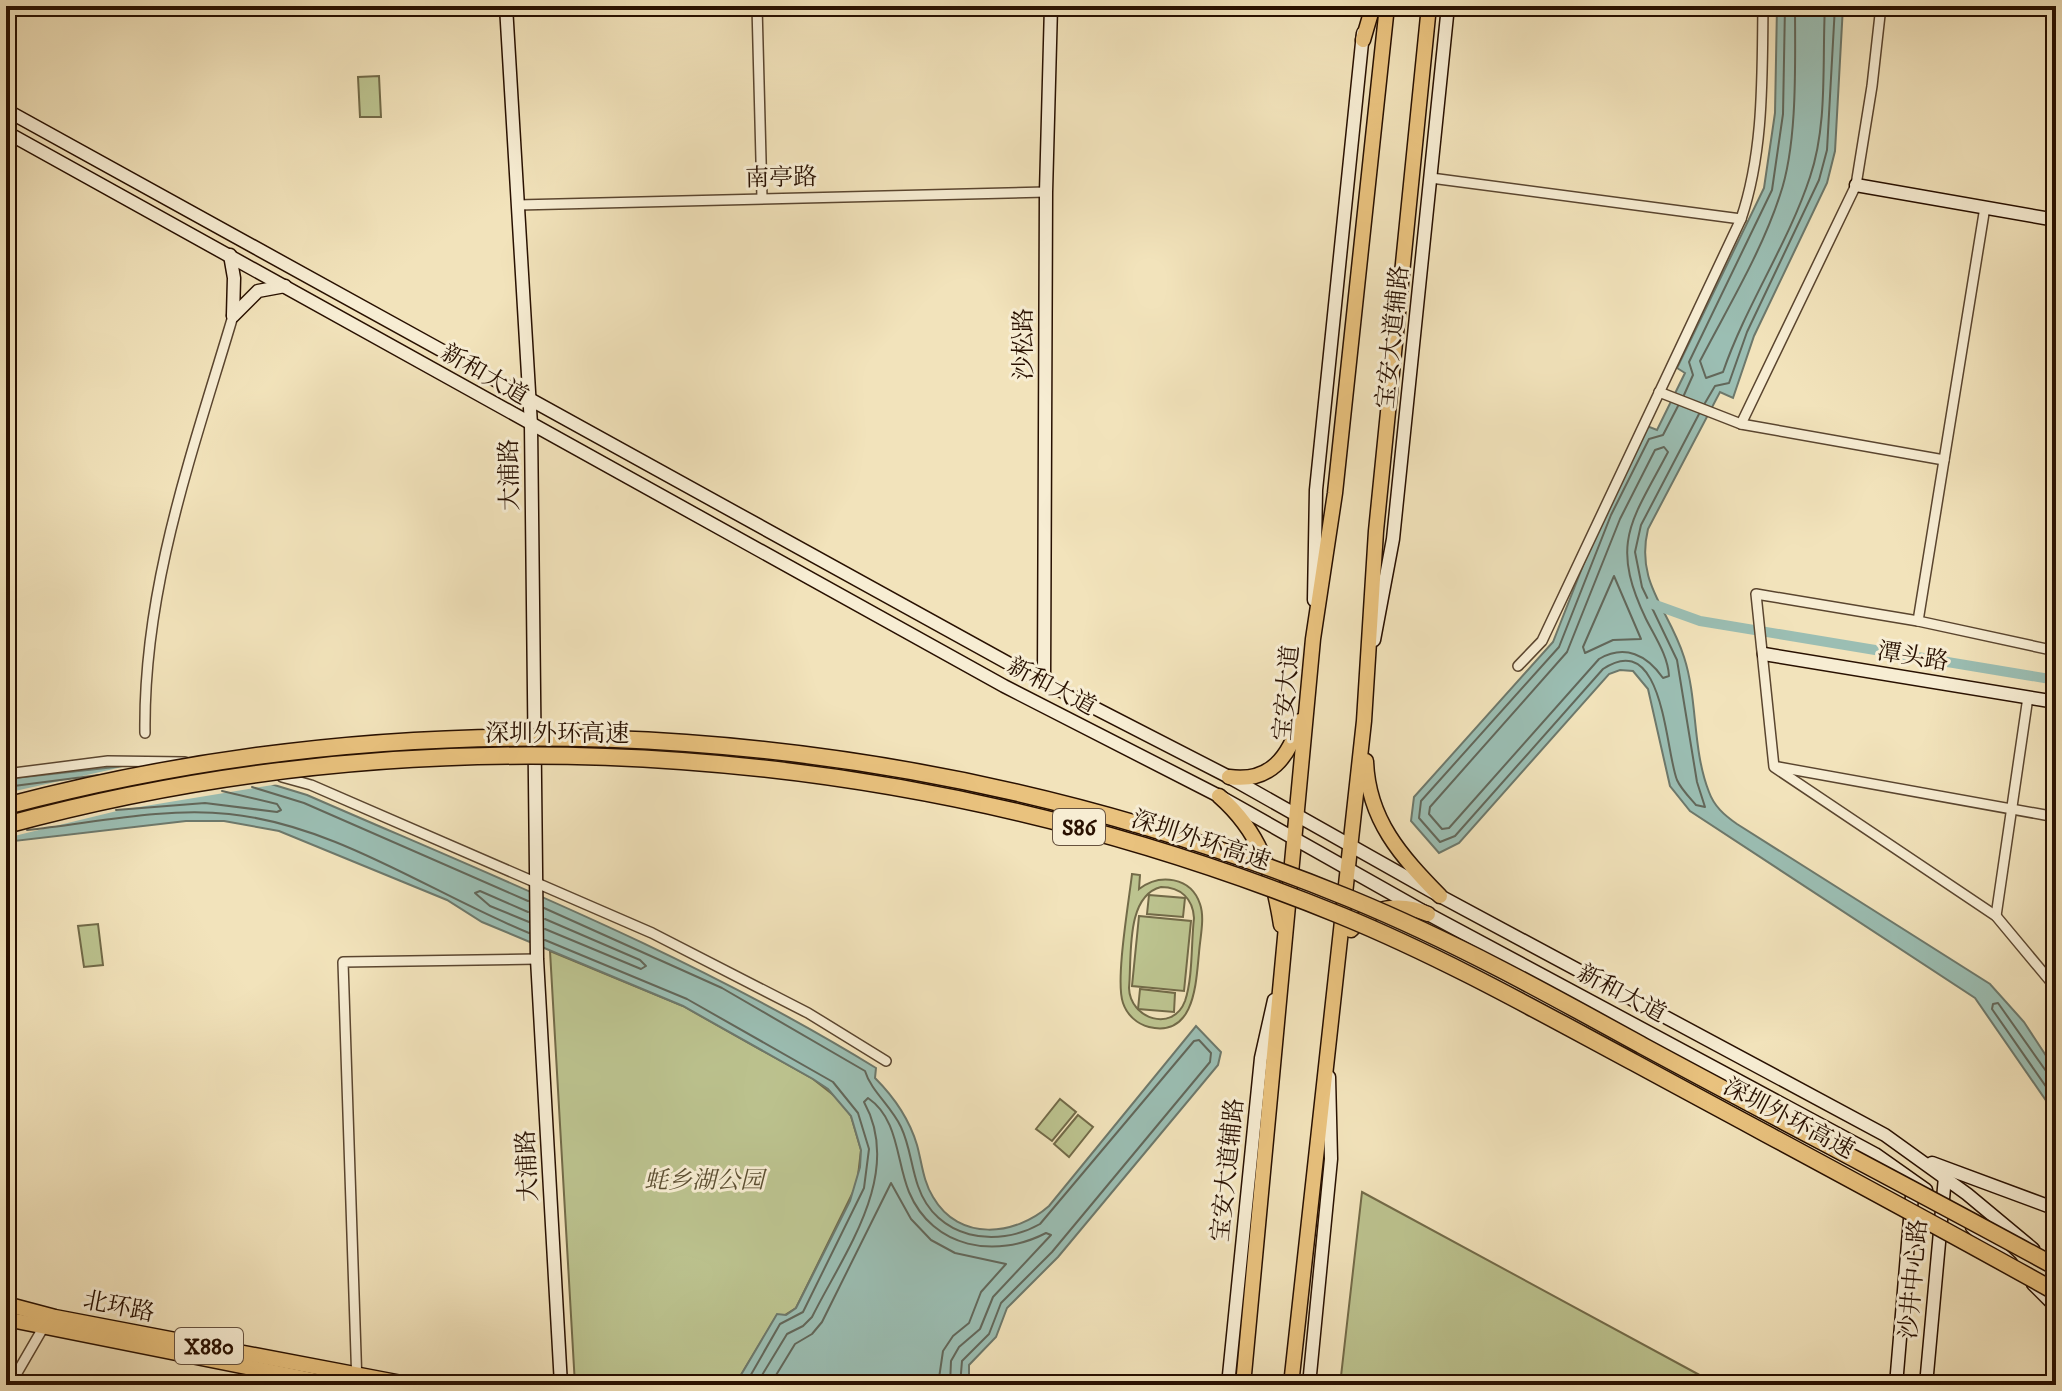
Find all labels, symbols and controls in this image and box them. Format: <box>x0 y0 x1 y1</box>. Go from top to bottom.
street label: 南亭路 <box>745 162 817 194</box>
street label: 宝安大道辅路 <box>1371 264 1415 410</box>
street label: 沙松路 <box>1009 308 1039 380</box>
street label: 新和大道 <box>435 338 534 412</box>
street label: 大浦路 <box>494 439 526 511</box>
street label: 潭头路 <box>1875 637 1951 677</box>
street label: 宝安大道 <box>1268 644 1306 742</box>
street label: 新和大道 <box>1002 651 1101 723</box>
street label: 深圳外环高速 <box>485 719 629 749</box>
street label: 深圳外环高速 <box>1128 804 1274 877</box>
road number: S86 <box>1053 809 1105 845</box>
street label: 新和大道 <box>1572 958 1671 1030</box>
street label: 深圳外环高速 <box>1718 1072 1859 1166</box>
street label: 宝安大道辅路 <box>1206 1097 1250 1243</box>
street label: 大浦路 <box>511 1129 545 1203</box>
park label: 蚝乡湖公园 <box>644 1166 768 1196</box>
street label: 沙井中心路 <box>1894 1218 1934 1340</box>
street label: 北环路 <box>81 1285 157 1329</box>
road number: X880 <box>175 1328 243 1364</box>

